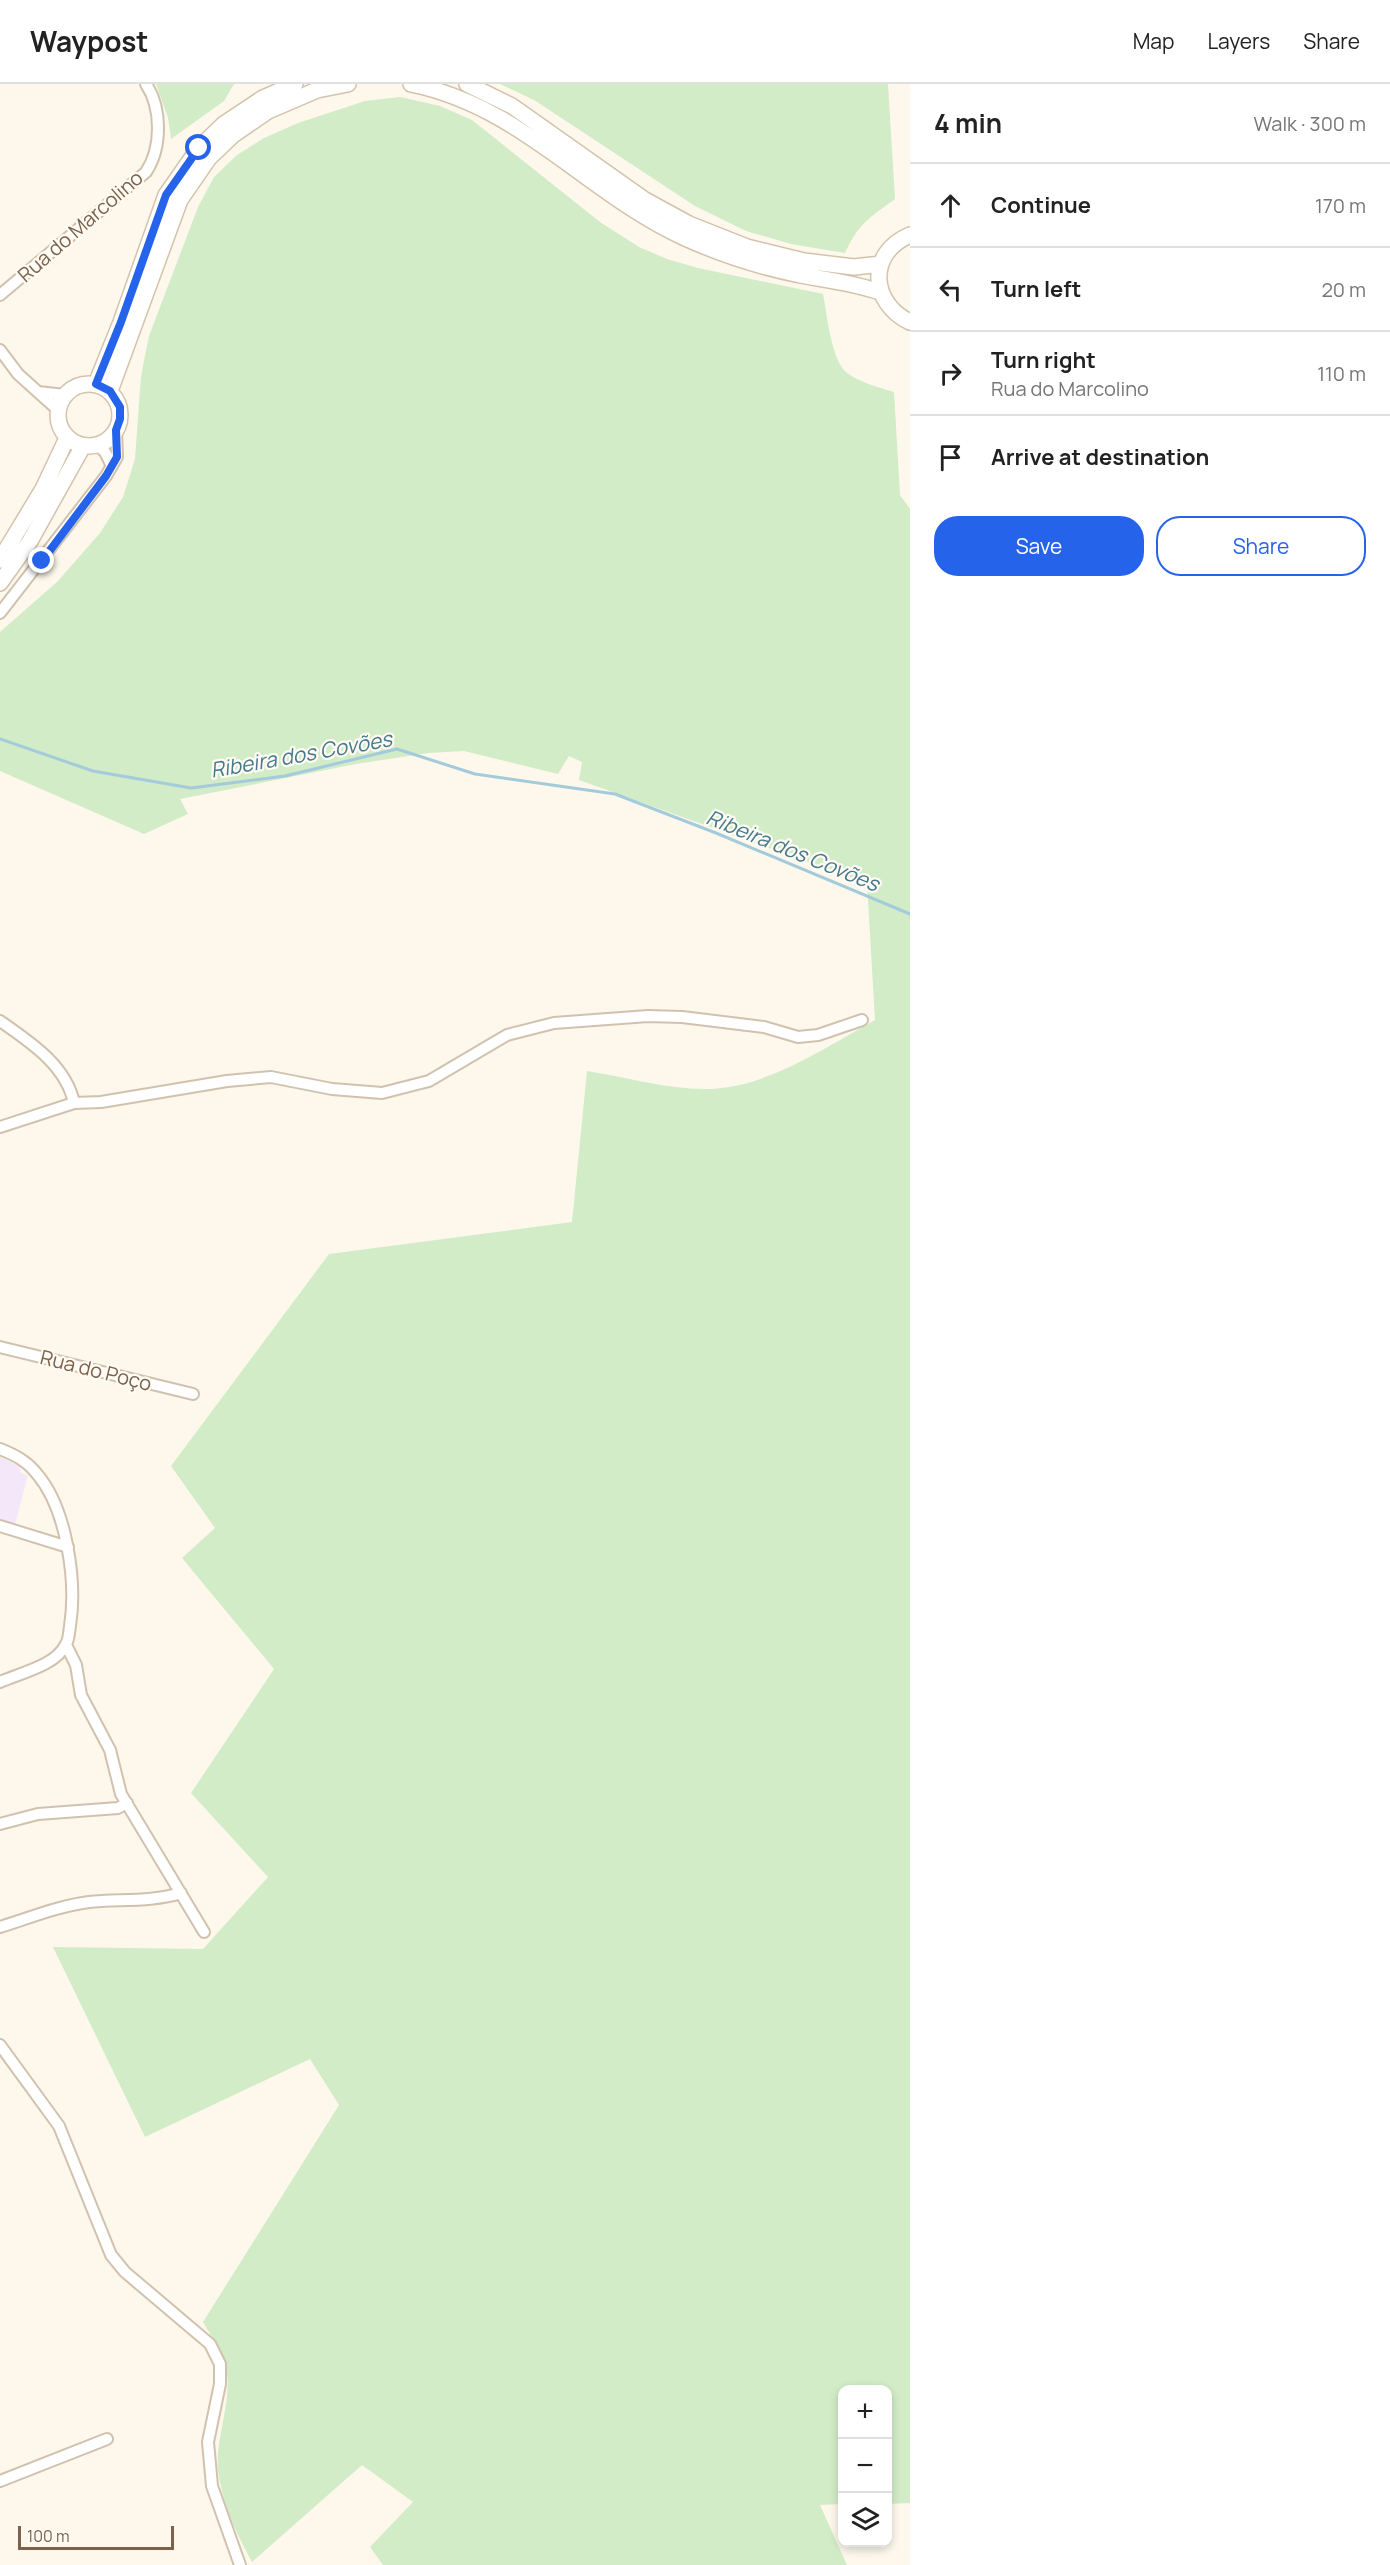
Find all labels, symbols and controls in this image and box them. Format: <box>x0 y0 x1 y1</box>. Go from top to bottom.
text: Waypost <box>30 22 149 60</box>
text: Map <box>1133 27 1174 55</box>
text: Layers <box>1207 27 1270 55</box>
text: Share <box>1303 27 1360 55</box>
text: 4 min <box>934 105 1002 141</box>
text: Walk · 300 m <box>1254 110 1366 137</box>
route start <box>185 134 211 160</box>
street label: Rua do Marcolino <box>12 164 149 288</box>
icon: ahead <box>934 189 967 222</box>
text: Continue <box>991 190 1091 220</box>
text: 170 m <box>1315 192 1366 219</box>
icon: left <box>934 273 967 306</box>
text: Turn left <box>991 274 1081 304</box>
text: 20 m <box>1321 276 1366 303</box>
text: Turn right <box>991 345 1096 375</box>
icon: right <box>934 357 967 390</box>
text: 110 m <box>1317 360 1366 387</box>
text: Rua do Marcolino <box>991 375 1149 402</box>
icon: arrive <box>934 441 967 474</box>
text: Arrive at destination <box>991 442 1209 472</box>
button: Save <box>934 516 1144 576</box>
button: Share <box>1156 516 1366 576</box>
route end <box>28 547 54 573</box>
water label: Ribeira dos Covões <box>208 724 396 784</box>
water label: Ribeira dos Covões <box>703 803 885 898</box>
street label: Rua do Poço <box>38 1343 155 1397</box>
map controls <box>838 2385 892 2547</box>
button: + <box>838 2385 892 2439</box>
button: − <box>838 2439 892 2493</box>
button: layers <box>838 2493 892 2547</box>
scale bar <box>18 2523 174 2550</box>
text: 100 m <box>27 2525 70 2547</box>

